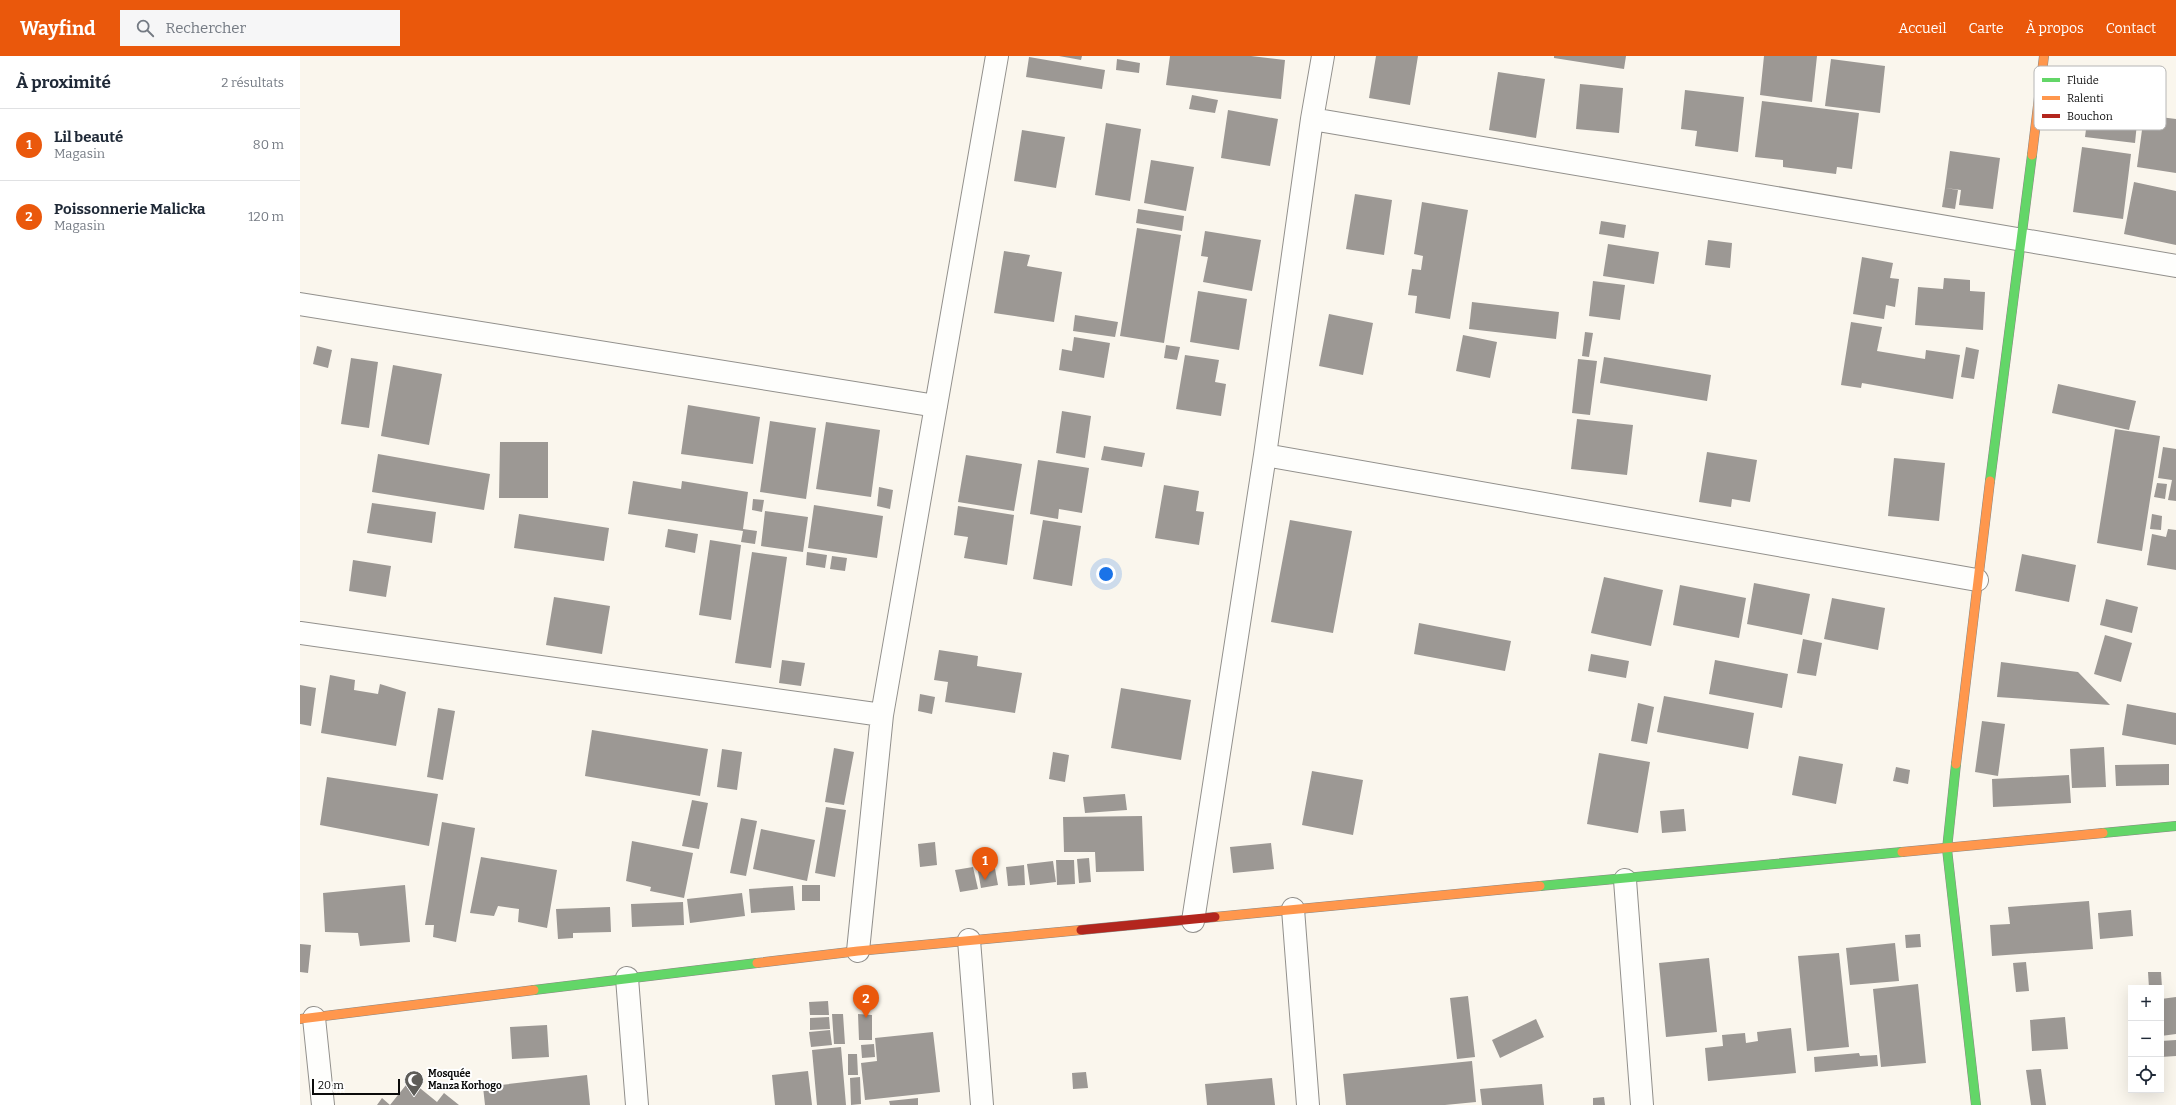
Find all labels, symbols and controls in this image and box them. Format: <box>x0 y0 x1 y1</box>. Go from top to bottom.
search box <box>120 10 400 46</box>
text: Wayfind <box>20 17 96 40</box>
icon: search <box>134 17 156 39</box>
text: Rechercher <box>166 19 246 37</box>
text: Accueil <box>1899 20 1947 37</box>
text: Carte <box>1969 20 2004 37</box>
text: À propos <box>2026 20 2084 37</box>
text: Contact <box>2106 20 2156 37</box>
legend <box>2034 66 2166 130</box>
text: À proximité <box>16 72 111 93</box>
text: Fluide <box>2067 74 2099 87</box>
text: 2 résultats <box>221 75 284 90</box>
text: Ralenti <box>2067 92 2104 105</box>
text: Bouchon <box>2067 110 2113 123</box>
text: Lil beauté <box>54 128 123 146</box>
text: 1 <box>26 137 32 152</box>
text: 80 m <box>253 137 284 152</box>
text: Magasin <box>54 146 105 161</box>
text: Poissonnerie Malicka <box>54 200 205 218</box>
text: 2 <box>25 209 33 224</box>
text: 120 m <box>248 209 284 224</box>
text: Magasin <box>54 218 105 233</box>
your location <box>1096 564 1116 584</box>
pin: 1 <box>972 847 998 880</box>
pin: 2 <box>853 985 879 1018</box>
map controls <box>2128 985 2164 1093</box>
button: + <box>2128 985 2164 1021</box>
button: − <box>2128 1021 2164 1057</box>
button: locate <box>2128 1057 2164 1093</box>
place label: Mosquée Manza Korhogo <box>428 1067 502 1092</box>
mosque icon: Mosquée Manza Korhogo <box>403 1069 425 1097</box>
scale bar <box>312 1077 400 1096</box>
text: 20 m <box>318 1079 344 1092</box>

